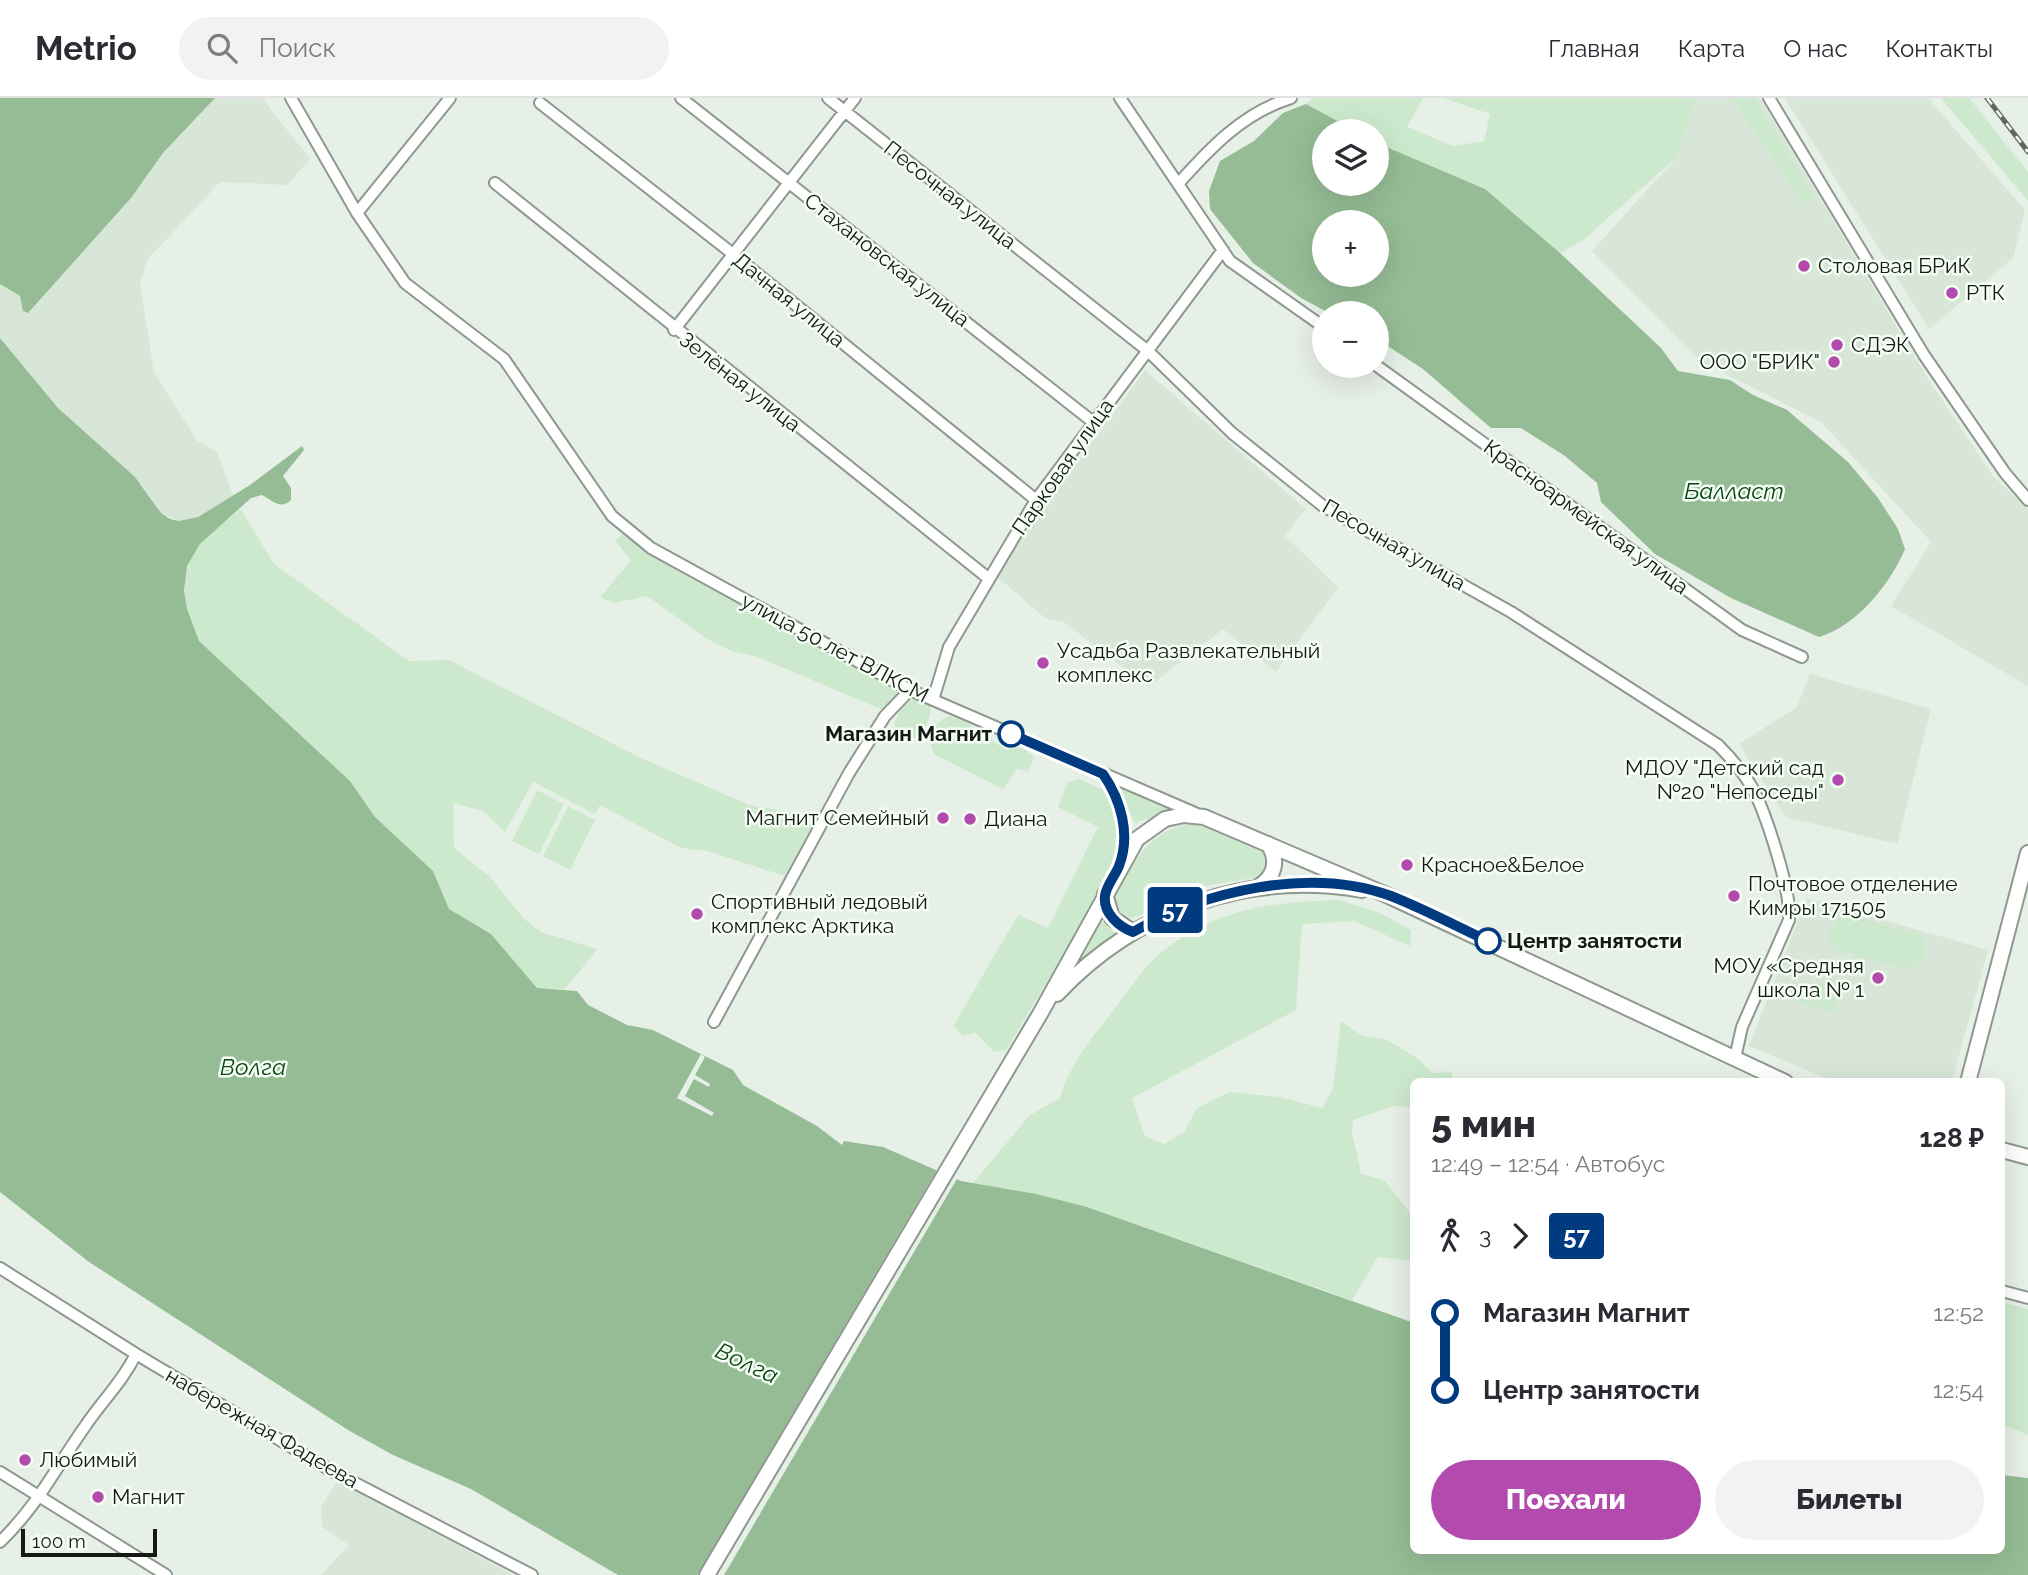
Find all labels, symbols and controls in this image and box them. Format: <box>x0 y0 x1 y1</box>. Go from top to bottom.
search box <box>179 17 669 80</box>
text: Metrio <box>35 29 137 68</box>
icon: search <box>203 29 241 67</box>
text: Поиск <box>259 33 336 63</box>
text: Главная <box>1548 34 1640 63</box>
text: Карта <box>1678 34 1745 63</box>
text: О нас <box>1783 34 1848 63</box>
text: Контакты <box>1886 34 1993 63</box>
map controls <box>1312 119 1389 378</box>
button: layers <box>1312 119 1389 196</box>
street label: Песочная улица <box>879 135 1021 254</box>
street label: Стахановская улица <box>800 187 975 332</box>
button: + <box>1312 210 1389 287</box>
street label: Дачная улица <box>728 247 850 352</box>
place label: Столовая БРиК <box>1818 253 1971 278</box>
marker: Столовая БРиК <box>1796 258 1812 274</box>
place label: РТК <box>1966 280 2005 305</box>
marker: РТК <box>1944 285 1960 301</box>
button: − <box>1312 301 1389 378</box>
street label: Зелёная улица <box>675 327 806 437</box>
place label: СДЭК <box>1851 332 1909 357</box>
marker: СДЭК <box>1829 337 1845 353</box>
place label: ООО "БРИК" <box>1699 349 1820 374</box>
marker: ООО "БРИК" <box>1826 354 1842 370</box>
street label: Парковая улица <box>1006 394 1119 539</box>
street label: Красноармейская улица <box>1479 434 1693 599</box>
water label: Балласт <box>1684 477 1784 504</box>
street label: Песочная улица <box>1318 494 1470 596</box>
street label: улица 50 лет ВЛКСМ <box>737 588 933 708</box>
place label: Усадьба Развлекательный комплекс <box>1057 638 1320 687</box>
marker: Усадьба Развлекательный комплекс <box>1035 655 1051 671</box>
place label: Магазин Магнит <box>825 721 993 746</box>
marker: Магазин Магнит <box>998 721 1024 747</box>
place label: МДОУ "Детский сад №20 "Непоседы" <box>1625 755 1824 804</box>
marker: МДОУ "Детский сад №20 "Непоседы" <box>1830 772 1846 788</box>
place label: Магнит Семейный <box>745 805 929 830</box>
place label: Диана <box>984 806 1047 831</box>
marker: Магнит Семейный <box>935 810 951 826</box>
marker: Диана <box>962 811 978 827</box>
place label: Красное&Белое <box>1421 852 1584 877</box>
marker: Красное&Белое <box>1399 857 1415 873</box>
place label: Почтовое отделение Кимры 171505 <box>1748 871 1958 920</box>
line badge: 57 <box>1144 887 1206 933</box>
marker: Почтовое отделение Кимры 171505 <box>1726 888 1742 904</box>
place label: Спортивный ледовый комплекс Арктика <box>711 889 928 938</box>
text: 57 <box>1162 895 1188 924</box>
marker: Спортивный ледовый комплекс Арктика <box>689 906 705 922</box>
marker: Центр занятости <box>1475 928 1501 954</box>
place label: Центр занятости <box>1507 928 1682 953</box>
place label: МОУ «Средняя школа № 1 <box>1714 953 1864 1002</box>
marker: МОУ «Средняя школа № 1 <box>1870 970 1886 986</box>
water label: Волга <box>220 1053 286 1080</box>
text: 5 мин <box>1431 1101 1536 1146</box>
text: 128 ₽ <box>1919 1123 1984 1153</box>
text: 12:49 – 12:54 · Автобус <box>1431 1150 1665 1177</box>
icon: walk <box>1431 1217 1469 1255</box>
icon: forward <box>1501 1217 1539 1255</box>
text: 57 <box>1563 1221 1590 1250</box>
text: 3 <box>1479 1222 1491 1249</box>
text: Магазин Магнит <box>1483 1298 1690 1328</box>
text: 12:52 <box>1933 1299 1984 1326</box>
water label: Волга <box>712 1336 783 1389</box>
street label: набережная Фадеева <box>161 1362 363 1493</box>
text: Центр занятости <box>1483 1375 1700 1405</box>
text: 12:54 <box>1933 1376 1984 1403</box>
place label: Любимый <box>39 1447 137 1472</box>
marker: Любимый <box>17 1452 33 1468</box>
button: Поехали <box>1431 1460 1701 1540</box>
button: Билеты <box>1715 1460 1984 1540</box>
place label: Магнит <box>112 1484 185 1509</box>
marker: Магнит <box>90 1489 106 1505</box>
scale bar <box>21 1526 158 1558</box>
text: 100 m <box>32 1530 86 1552</box>

